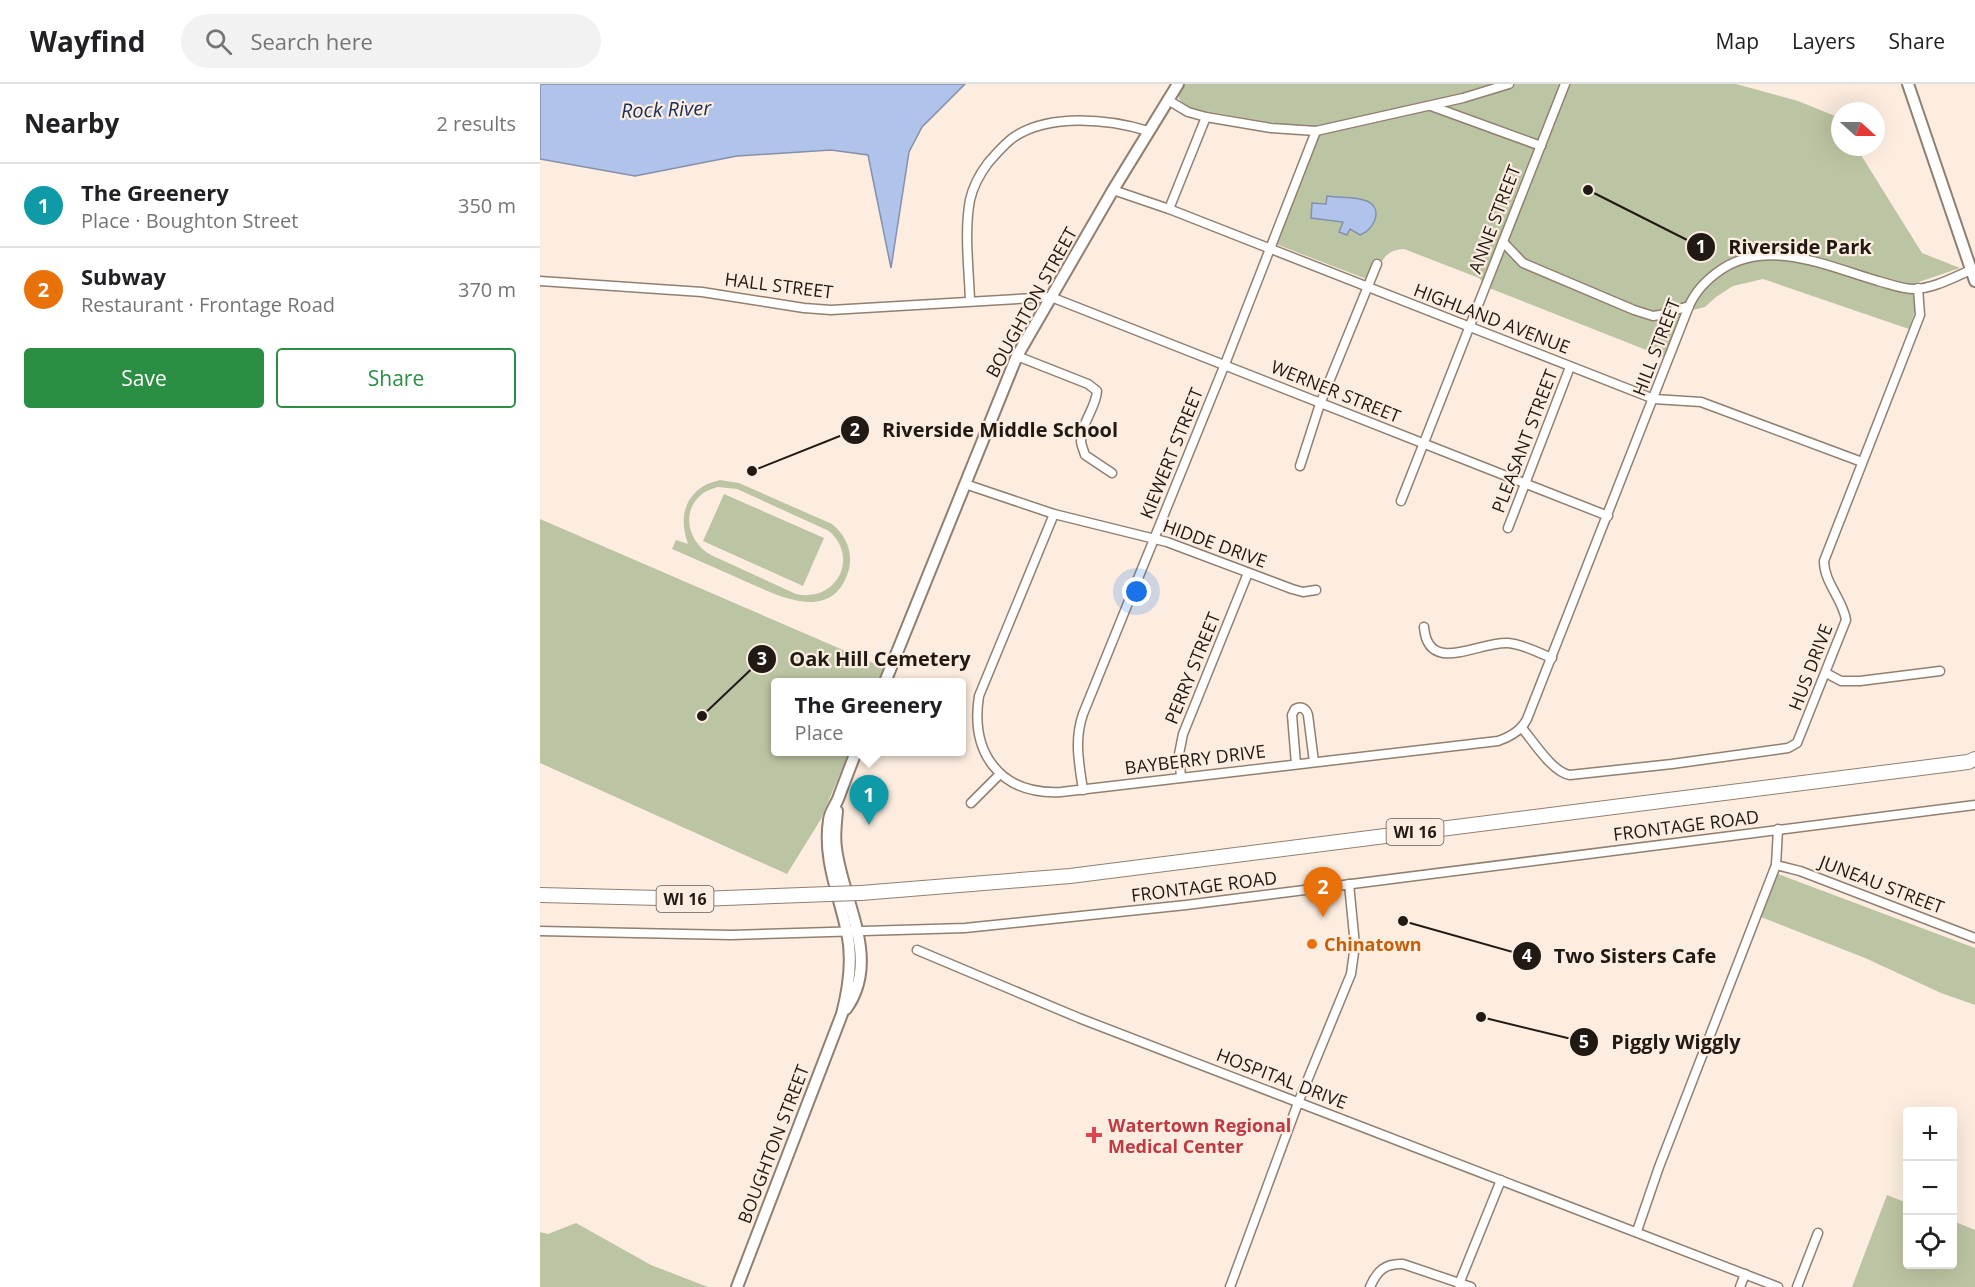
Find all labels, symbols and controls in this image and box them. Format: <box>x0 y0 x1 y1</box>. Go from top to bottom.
search box <box>181 14 601 68</box>
text: Wayfind <box>30 22 145 60</box>
icon: search <box>202 25 235 58</box>
text: Search here <box>250 26 373 56</box>
text: Map <box>1716 27 1759 55</box>
text: Layers <box>1792 27 1856 55</box>
text: Share <box>1889 27 1945 55</box>
water label: Rock River <box>620 94 713 124</box>
north arrow <box>1831 102 1885 156</box>
text: Nearby <box>24 105 119 141</box>
text: 2 results <box>436 110 516 137</box>
street label: ANNE STREET <box>1462 161 1526 277</box>
text: The Greenery <box>81 177 229 207</box>
text: 1 <box>38 192 49 219</box>
text: 350 m <box>458 192 516 219</box>
text: Place · Boughton Street <box>81 207 298 234</box>
street label: BOUGHTON STREET <box>980 223 1082 381</box>
callout: Riverside Park <box>1686 228 1883 266</box>
text: Riverside Park <box>1728 233 1872 260</box>
text: 1 <box>1696 234 1706 258</box>
text: Subway <box>81 261 166 291</box>
street label: HALL STREET <box>723 266 835 304</box>
text: 2 <box>38 276 49 303</box>
text: 370 m <box>458 276 516 303</box>
street label: HIGHLAND AVENUE <box>1410 277 1574 359</box>
text: Restaurant · Frontage Road <box>81 291 335 318</box>
street label: HILL STREET <box>1626 295 1686 399</box>
button: Save <box>24 348 264 408</box>
button: Share <box>276 348 516 408</box>
street label: WERNER STREET <box>1268 354 1404 428</box>
street label: PLEASANT STREET <box>1486 366 1562 516</box>
street label: KIEWERT STREET <box>1134 384 1208 522</box>
callout: Riverside Middle School <box>840 411 1130 449</box>
text: Riverside Middle School <box>882 416 1118 443</box>
text: 2 <box>850 417 860 441</box>
street label: HIDDE DRIVE <box>1160 513 1270 573</box>
your location <box>1122 577 1151 606</box>
street label: PERRY STREET <box>1159 608 1225 727</box>
street label: HUS DRIVE <box>1783 620 1837 714</box>
callout: Oak Hill Cemetery <box>747 640 983 678</box>
text: Oak Hill Cemetery <box>789 645 971 672</box>
text: 3 <box>757 646 767 670</box>
popup <box>771 678 966 756</box>
text: The Greenery <box>795 689 942 719</box>
text: Place <box>795 719 844 746</box>
street label: BAYBERRY DRIVE <box>1123 738 1267 780</box>
pin: 1 <box>850 776 888 825</box>
street label: FRONTAGE ROAD <box>1612 804 1760 846</box>
road number: WI 16 <box>1386 819 1444 845</box>
street label: JUNEAU STREET <box>1814 849 1948 919</box>
street label: FRONTAGE ROAD <box>1130 865 1278 907</box>
pin: 2 <box>1304 868 1342 917</box>
road number: WI 16 <box>656 886 714 912</box>
place label: Chinatown <box>1324 932 1422 956</box>
marker: Chinatown <box>1305 937 1319 951</box>
callout: Two Sisters Cafe <box>1512 937 1728 975</box>
text: Two Sisters Cafe <box>1554 942 1716 969</box>
text: 4 <box>1522 943 1532 967</box>
callout: Piggly Wiggly <box>1569 1023 1752 1061</box>
text: Piggly Wiggly <box>1611 1028 1741 1055</box>
text: 5 <box>1579 1029 1589 1053</box>
street label: HOSPITAL DRIVE <box>1213 1042 1351 1114</box>
street label: BOUGHTON STREET <box>732 1061 814 1227</box>
map controls <box>1903 1107 1957 1269</box>
button: + <box>1903 1107 1957 1161</box>
place label: Watertown Regional Medical Center <box>1108 1113 1291 1158</box>
marker: Watertown Regional Medical Center <box>1085 1126 1103 1144</box>
button: − <box>1903 1161 1957 1215</box>
button: locate <box>1903 1215 1957 1269</box>

